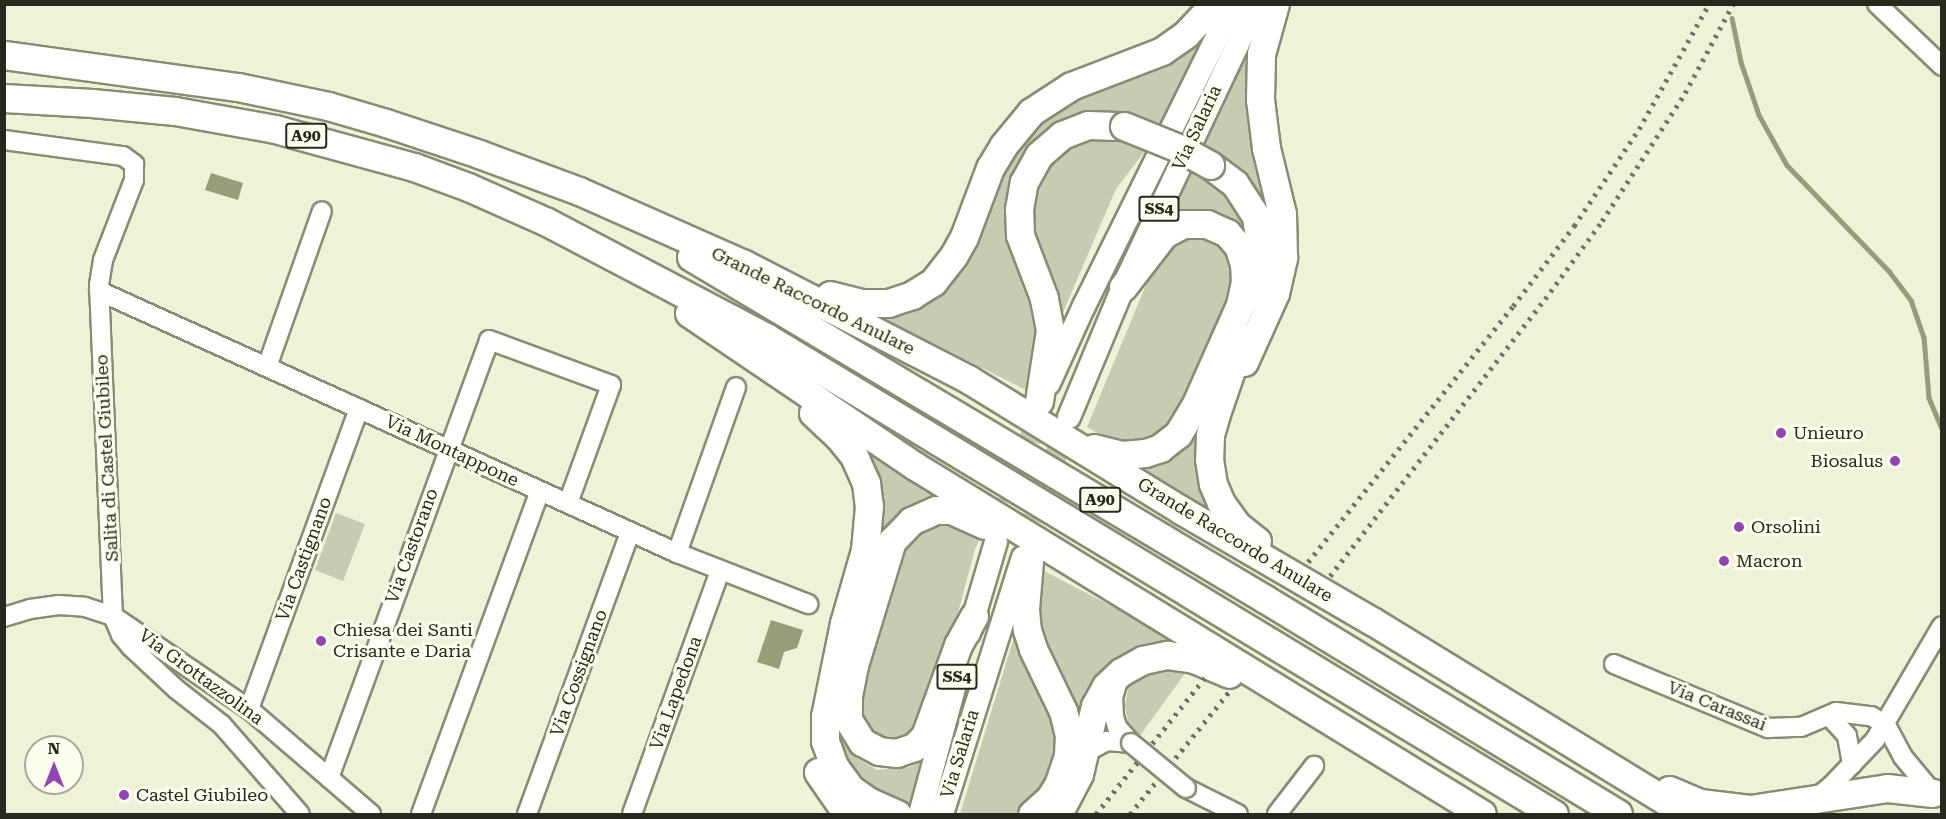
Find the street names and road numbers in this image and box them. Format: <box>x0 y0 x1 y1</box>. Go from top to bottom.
street label: Via Salaria <box>1168 82 1226 174</box>
road number: A90 <box>285 123 327 149</box>
road number: SS4 <box>1138 196 1180 222</box>
street label: Grande Raccordo Anulare <box>708 242 918 360</box>
street label: Salita di Castel Giubileo <box>91 354 123 562</box>
street label: Via Montappone <box>382 411 522 491</box>
street label: Grande Raccordo Anulare <box>1134 473 1336 607</box>
street label: Via Castorano <box>381 485 443 607</box>
road number: A90 <box>1079 487 1121 513</box>
street label: Via Castignano <box>272 494 336 624</box>
street label: Via Cossignano <box>546 606 612 740</box>
street label: Via Grottazzolina <box>134 624 268 730</box>
street label: Via Lapedona <box>645 633 707 753</box>
road number: SS4 <box>936 664 978 690</box>
street label: Via Carassai <box>1664 676 1770 736</box>
street label: Via Salaria <box>936 707 984 801</box>

